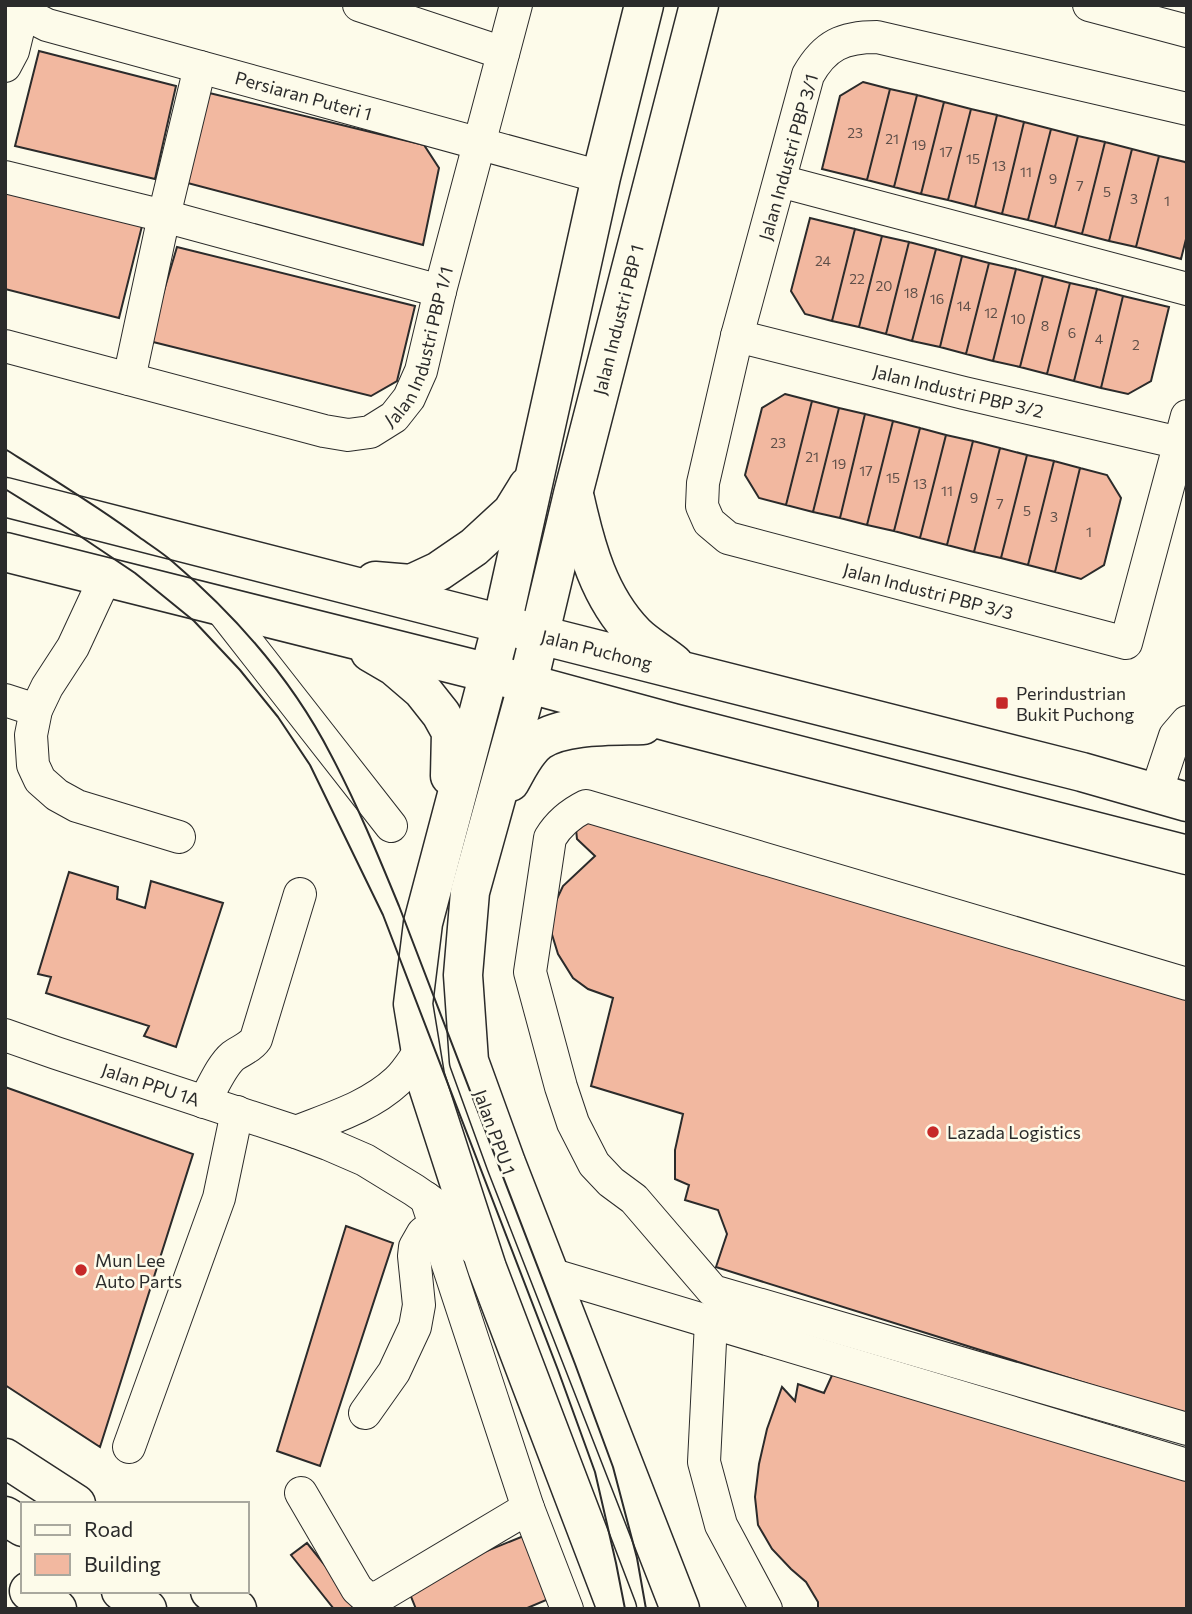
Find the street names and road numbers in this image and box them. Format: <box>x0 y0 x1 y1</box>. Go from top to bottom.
street label: Persiaran Puteri 1 <box>233 66 375 125</box>
street label: Jalan Industri PBP 3/1 <box>754 71 822 243</box>
street label: Jalan Industri PBP 1 <box>588 242 648 397</box>
street label: Jalan Industri PBP 1/1 <box>380 264 457 431</box>
street label: Jalan Industri PBP 3/2 <box>871 360 1046 422</box>
street label: Jalan Industri PBP 3/3 <box>841 558 1016 624</box>
street label: Jalan Puchong <box>539 625 655 674</box>
street label: Jalan PPU 1A <box>99 1058 203 1111</box>
street label: Jalan PPU 1 <box>469 1086 521 1178</box>

